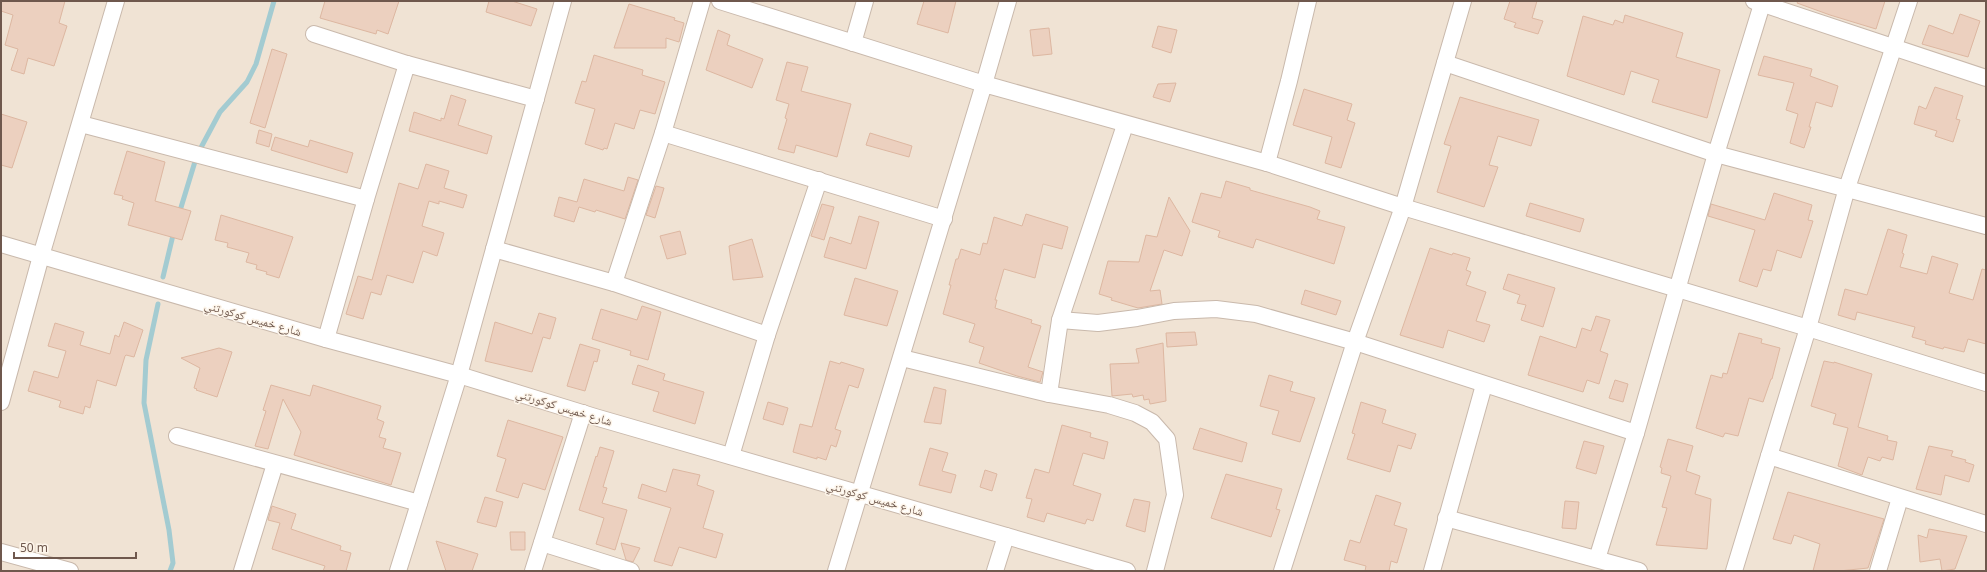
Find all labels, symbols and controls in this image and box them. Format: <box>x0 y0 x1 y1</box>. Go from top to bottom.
street label: شارع خميس كوكورتني <box>202 296 303 342</box>
street label: شارع خميس كوكورتني <box>513 384 614 432</box>
street label: شارع خميس كوكورتني <box>824 476 925 522</box>
scale bar <box>14 534 136 560</box>
text: 50 m <box>20 539 48 556</box>

